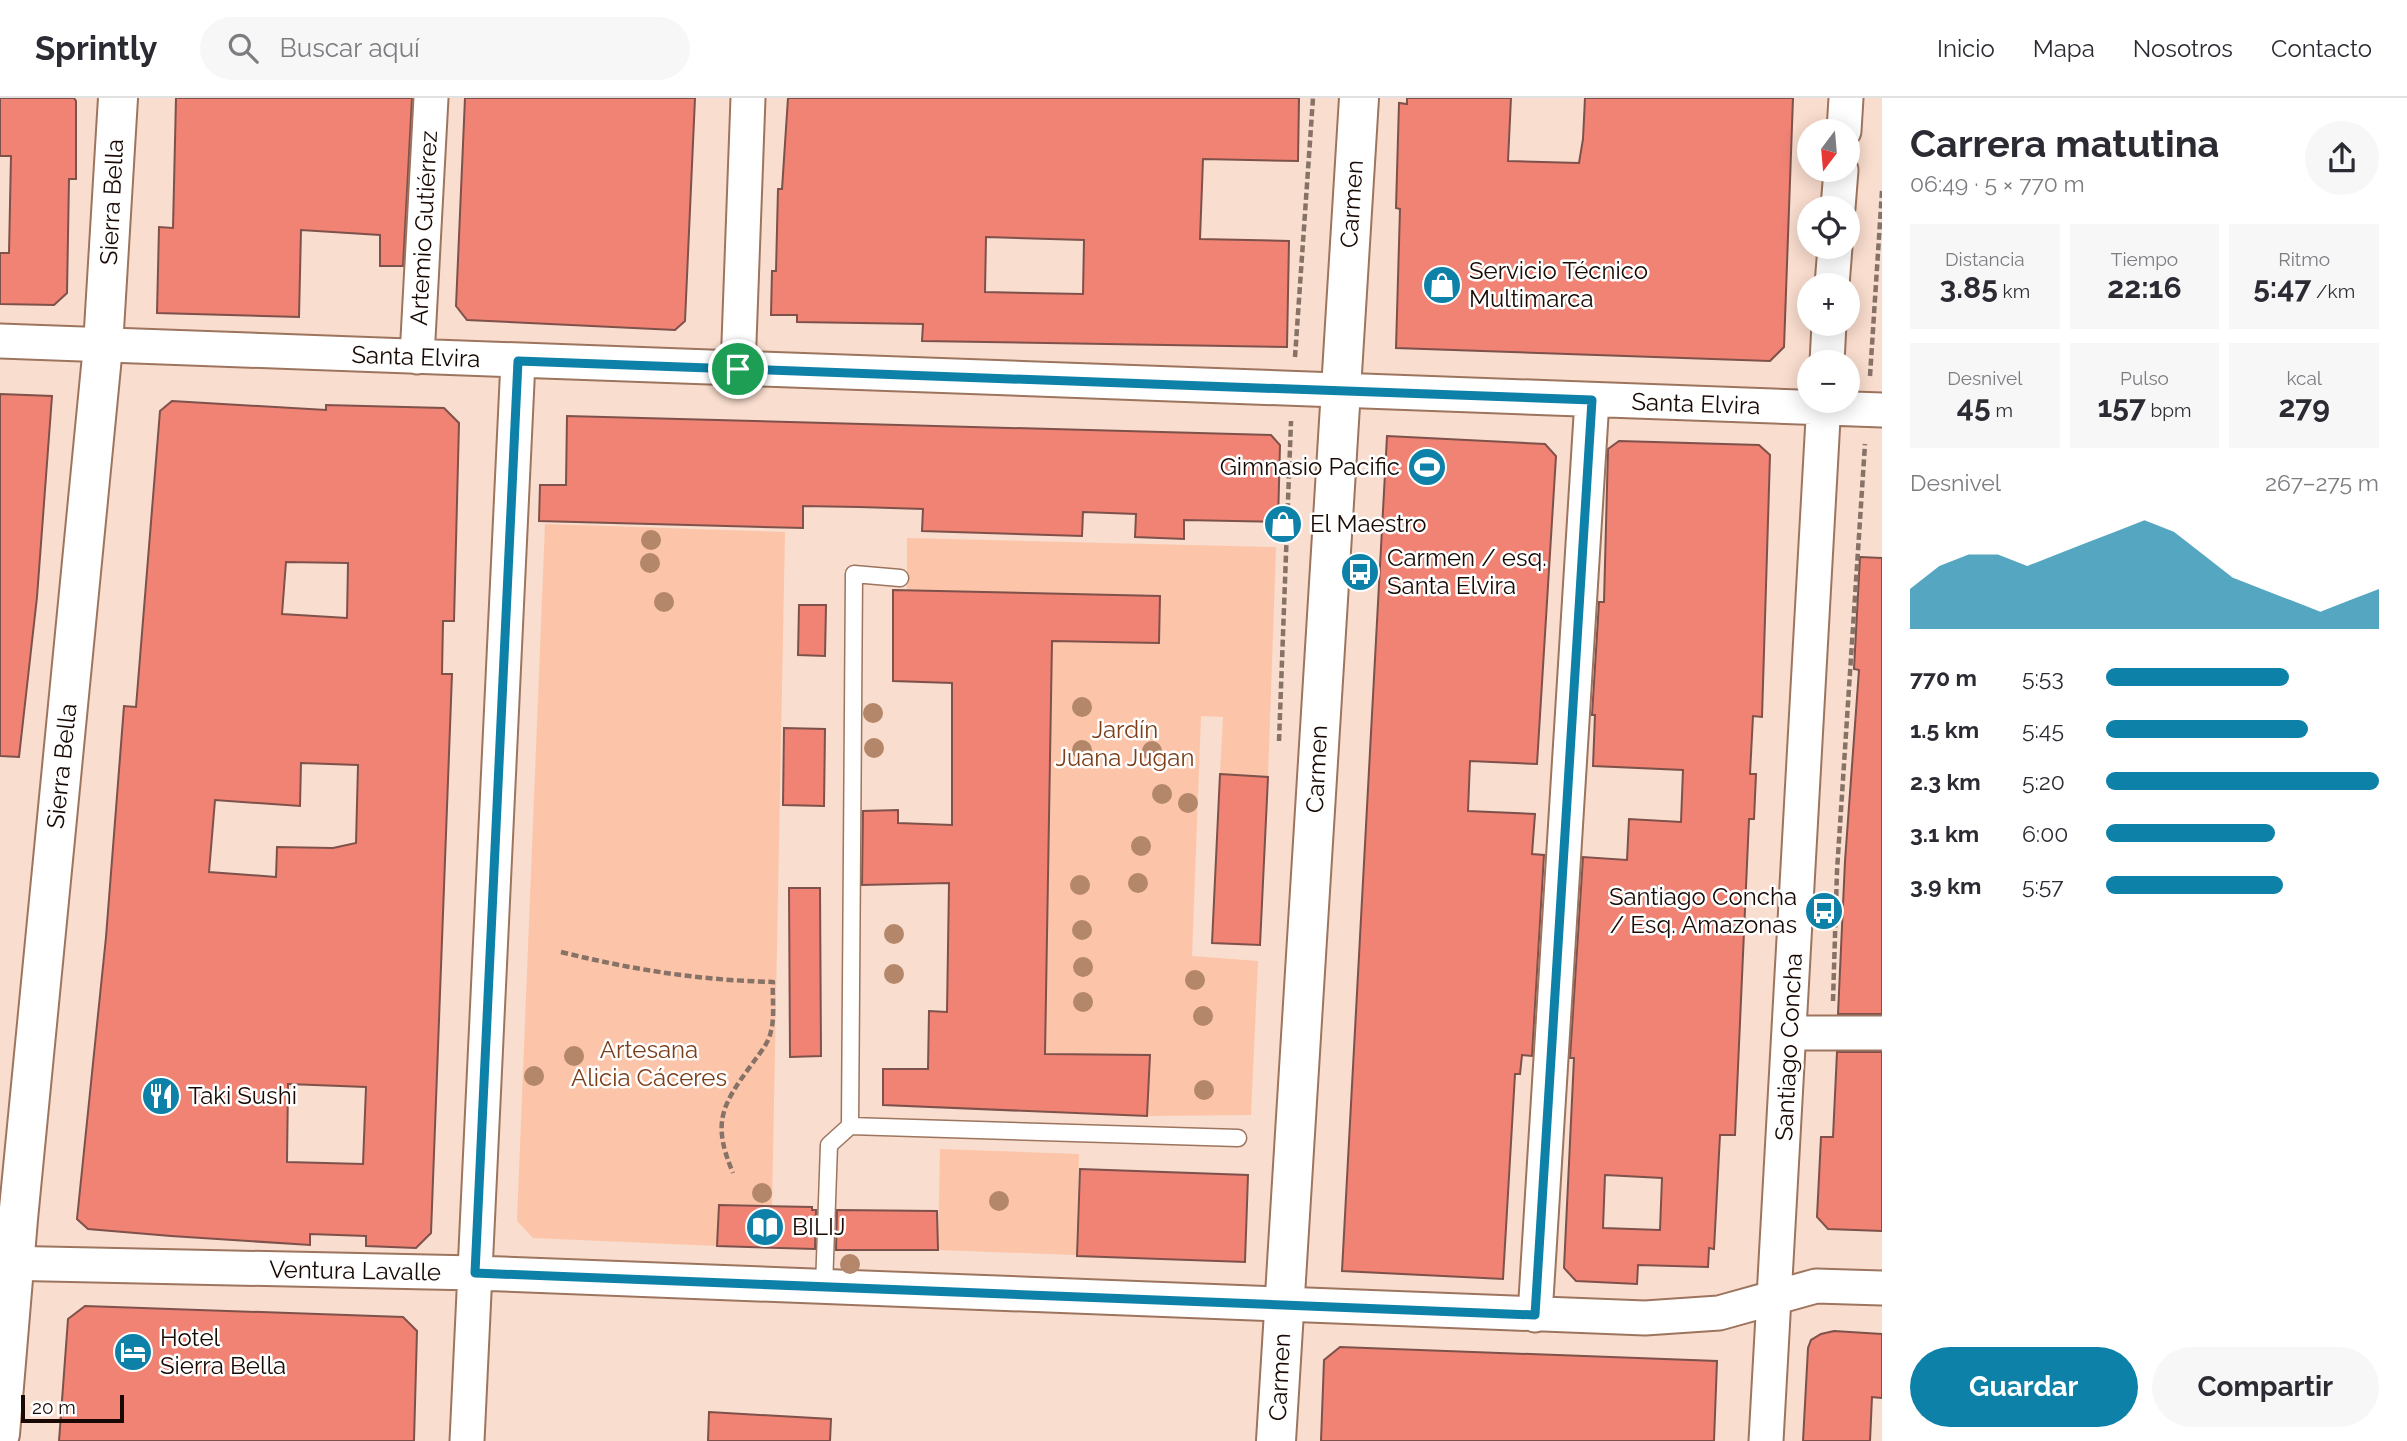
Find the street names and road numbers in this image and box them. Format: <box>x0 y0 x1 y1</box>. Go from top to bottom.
street label: Artemio Gutiérrez <box>404 130 443 326</box>
street label: Sierra Bella <box>94 138 129 266</box>
street label: Carmen <box>1334 159 1369 249</box>
street label: Santa Elvira <box>351 340 481 373</box>
street label: Santa Elvira <box>1631 387 1761 420</box>
street label: Sierra Bella <box>40 702 83 830</box>
street label: Carmen <box>1300 724 1333 814</box>
street label: Santiago Concha <box>1769 952 1808 1142</box>
street label: Ventura Lavalle <box>269 1255 441 1286</box>
street label: Carmen <box>1263 1332 1296 1422</box>

